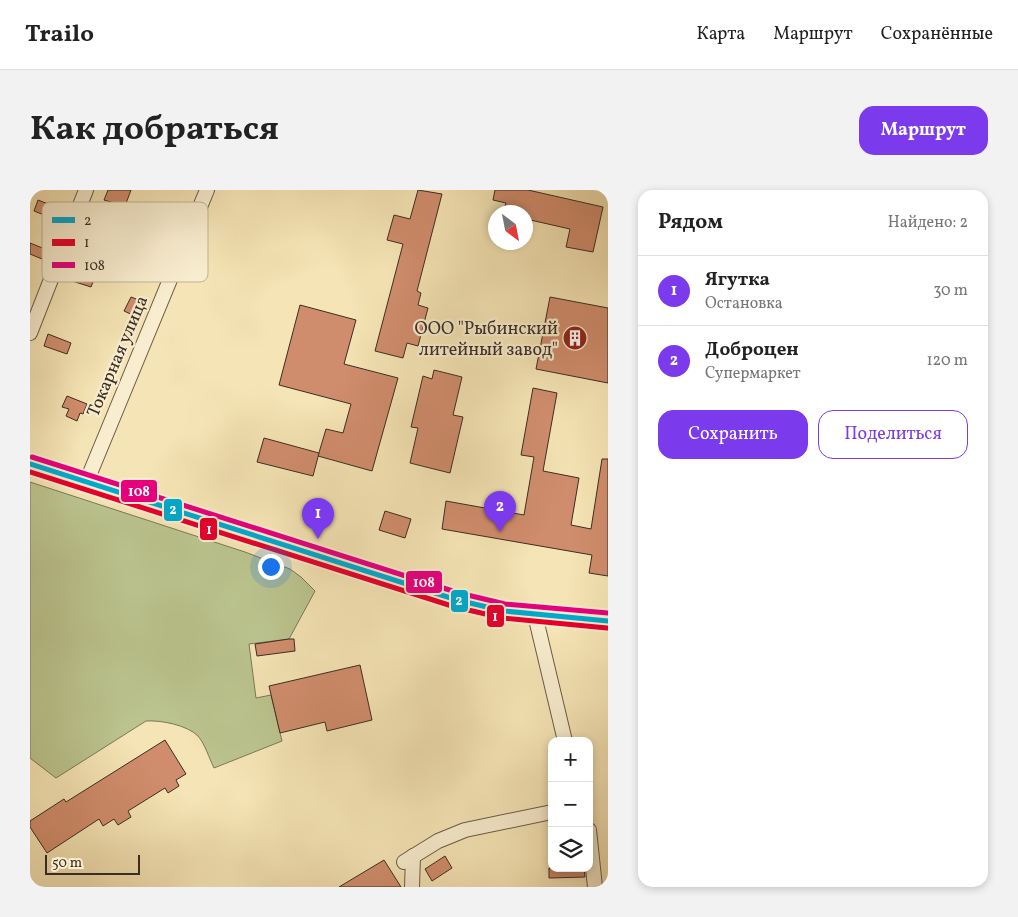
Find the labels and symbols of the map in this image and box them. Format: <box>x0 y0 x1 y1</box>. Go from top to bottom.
legend <box>42 202 208 282</box>
north arrow <box>488 205 533 250</box>
text: 2 <box>84 212 92 231</box>
text: 1 <box>84 234 89 253</box>
text: 108 <box>84 257 105 276</box>
street label: Токарная улица <box>82 292 155 421</box>
place label: ООО "Рыбинский литейный завод" <box>415 317 558 363</box>
building icon: ООО "Рыбинский литейный завод" <box>562 325 588 351</box>
line badge: 108 <box>120 479 158 503</box>
text: 108 <box>128 483 150 502</box>
pin: 2 <box>484 491 516 532</box>
line badge: 2 <box>163 498 183 522</box>
pin: 1 <box>302 498 334 539</box>
text: 2 <box>169 501 177 520</box>
line badge: 1 <box>199 517 218 541</box>
text: 1 <box>206 521 212 540</box>
your location <box>258 554 284 580</box>
line badge: 108 <box>405 570 443 594</box>
text: 108 <box>413 574 435 593</box>
line badge: 2 <box>450 589 469 613</box>
text: 2 <box>455 592 463 611</box>
line badge: 1 <box>486 604 505 628</box>
text: 1 <box>492 608 498 627</box>
scale bar <box>45 852 140 875</box>

